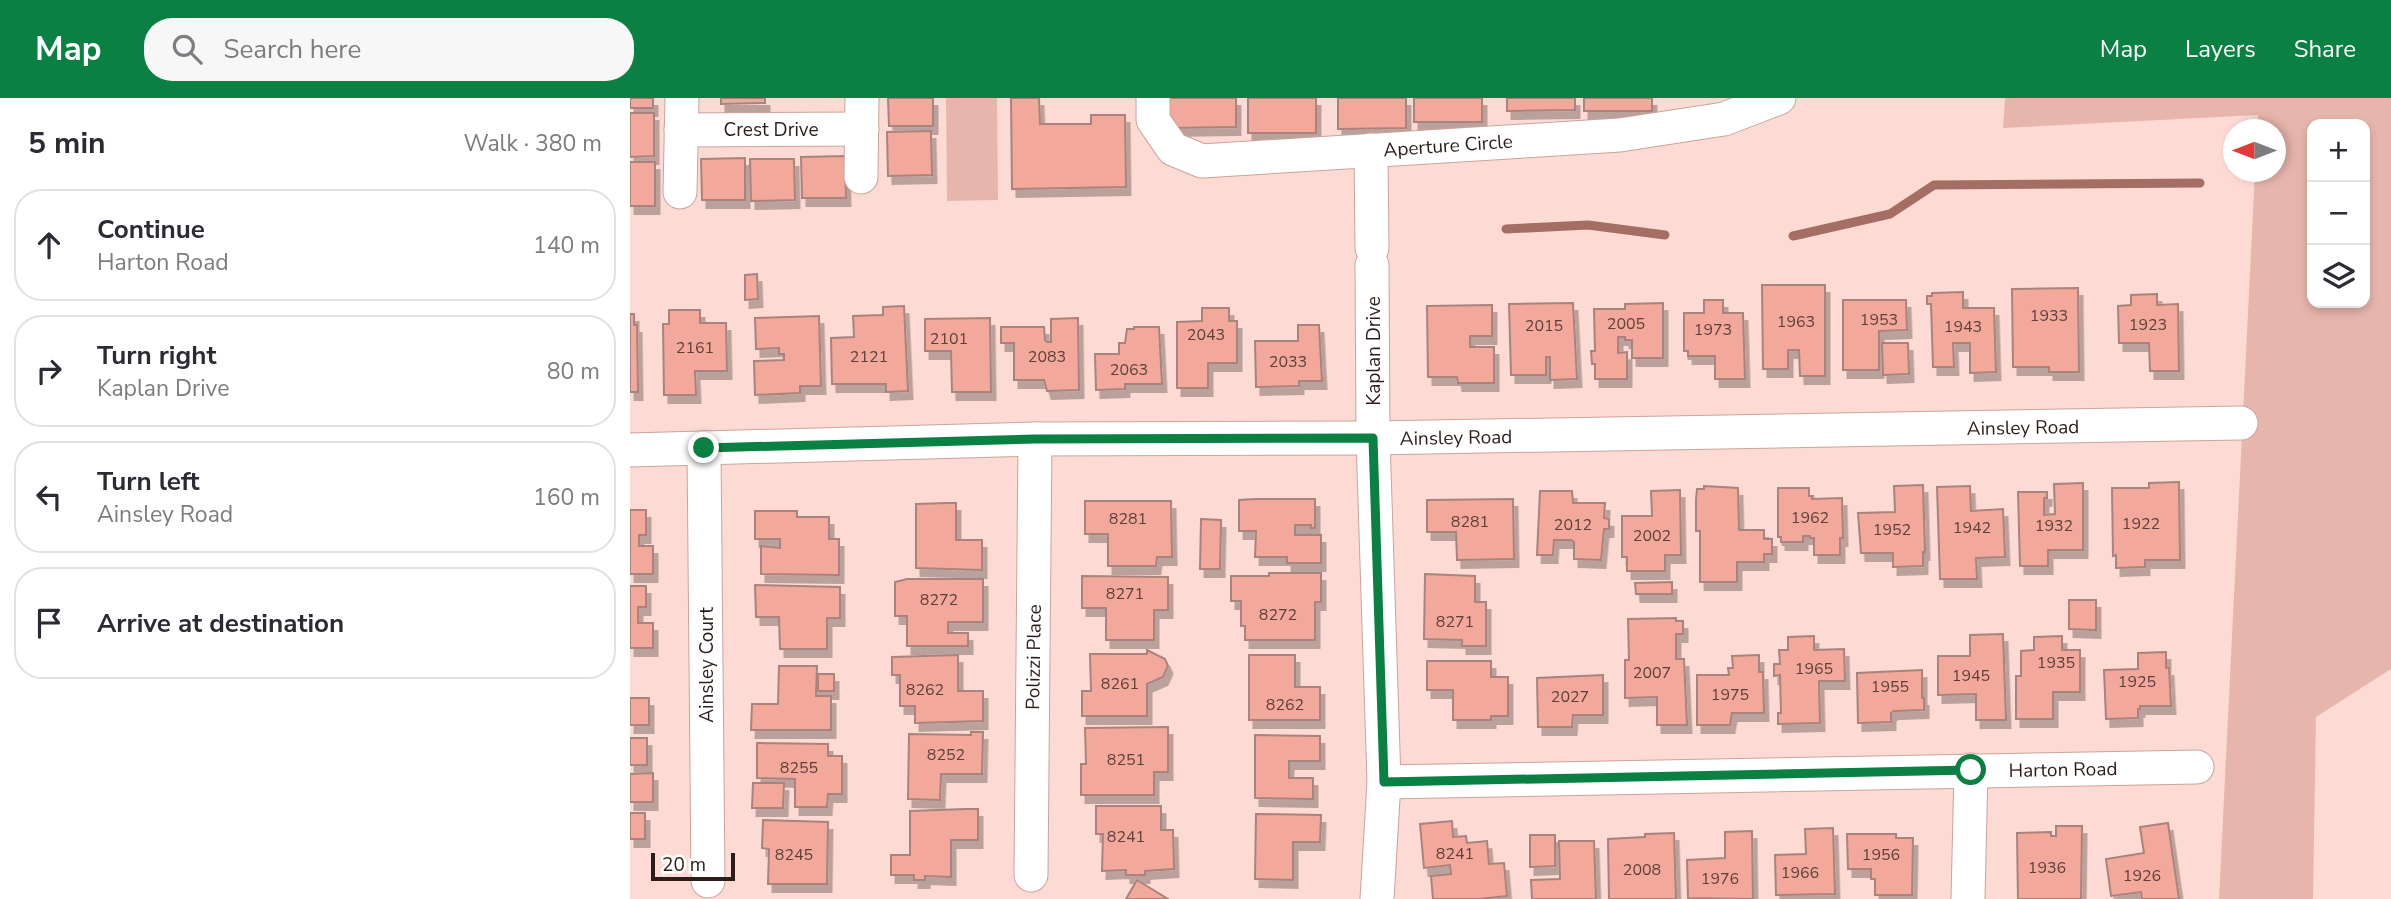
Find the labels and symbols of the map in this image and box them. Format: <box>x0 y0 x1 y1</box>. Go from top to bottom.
street label: Crest Drive <box>723 117 819 143</box>
north arrow <box>2223 119 2286 182</box>
street label: Aperture Circle <box>1383 129 1514 163</box>
street label: Kaplan Drive <box>1361 296 1387 406</box>
house number: 1933 <box>2030 305 2068 327</box>
house number: 1953 <box>1860 309 1898 331</box>
house number: 1963 <box>1777 311 1815 333</box>
house number: 2005 <box>1607 313 1645 335</box>
house number: 1923 <box>2129 314 2167 336</box>
house number: 2015 <box>1525 315 1563 337</box>
house number: 1943 <box>1944 316 1982 338</box>
house number: 1973 <box>1694 319 1732 341</box>
house number: 2043 <box>1187 324 1225 346</box>
house number: 2101 <box>930 328 968 350</box>
house number: 2161 <box>676 337 714 359</box>
house number: 2121 <box>850 346 888 368</box>
house number: 2083 <box>1028 346 1066 368</box>
house number: 2033 <box>1269 351 1307 373</box>
house number: 2063 <box>1110 359 1148 381</box>
street label: Ainsley Road <box>1967 414 2080 442</box>
street label: Ainsley Road <box>1400 424 1513 452</box>
route end <box>688 432 719 463</box>
house number: 1962 <box>1791 507 1829 529</box>
house number: 8281 <box>1109 508 1147 530</box>
house number: 8281 <box>1451 511 1489 533</box>
house number: 1922 <box>2122 513 2160 535</box>
house number: 2012 <box>1554 514 1592 536</box>
house number: 1932 <box>2035 515 2073 537</box>
house number: 1942 <box>1953 517 1991 539</box>
house number: 1952 <box>1873 519 1911 541</box>
house number: 2002 <box>1633 525 1671 547</box>
house number: 8271 <box>1106 583 1144 605</box>
house number: 8272 <box>920 589 958 611</box>
street label: Polizzi Place <box>1020 604 1048 710</box>
house number: 8272 <box>1259 604 1297 626</box>
street label: Ainsley Court <box>694 607 720 723</box>
house number: 8271 <box>1436 611 1474 633</box>
house number: 1935 <box>2037 652 2075 674</box>
house number: 1965 <box>1795 658 1833 680</box>
house number: 2007 <box>1633 662 1671 684</box>
house number: 1945 <box>1952 665 1990 687</box>
house number: 1925 <box>2118 671 2156 693</box>
house number: 8261 <box>1101 673 1139 695</box>
house number: 1955 <box>1871 676 1909 698</box>
house number: 8262 <box>906 679 944 701</box>
house number: 1975 <box>1711 684 1749 706</box>
house number: 2027 <box>1551 686 1589 708</box>
house number: 8262 <box>1266 694 1304 716</box>
house number: 8252 <box>927 744 965 766</box>
house number: 8251 <box>1107 749 1145 771</box>
route start <box>1955 754 1986 785</box>
street label: Harton Road <box>2008 756 2118 784</box>
house number: 8255 <box>780 757 818 779</box>
house number: 8241 <box>1107 826 1145 848</box>
house number: 8241 <box>1436 843 1474 865</box>
house number: 8245 <box>775 844 813 866</box>
house number: 1956 <box>1862 844 1900 866</box>
scale bar <box>651 850 735 882</box>
house number: 1936 <box>2028 857 2066 879</box>
house number: 2008 <box>1623 859 1661 881</box>
house number: 1966 <box>1781 862 1819 884</box>
house number: 1926 <box>2123 865 2161 887</box>
house number: 1976 <box>1701 868 1739 890</box>

